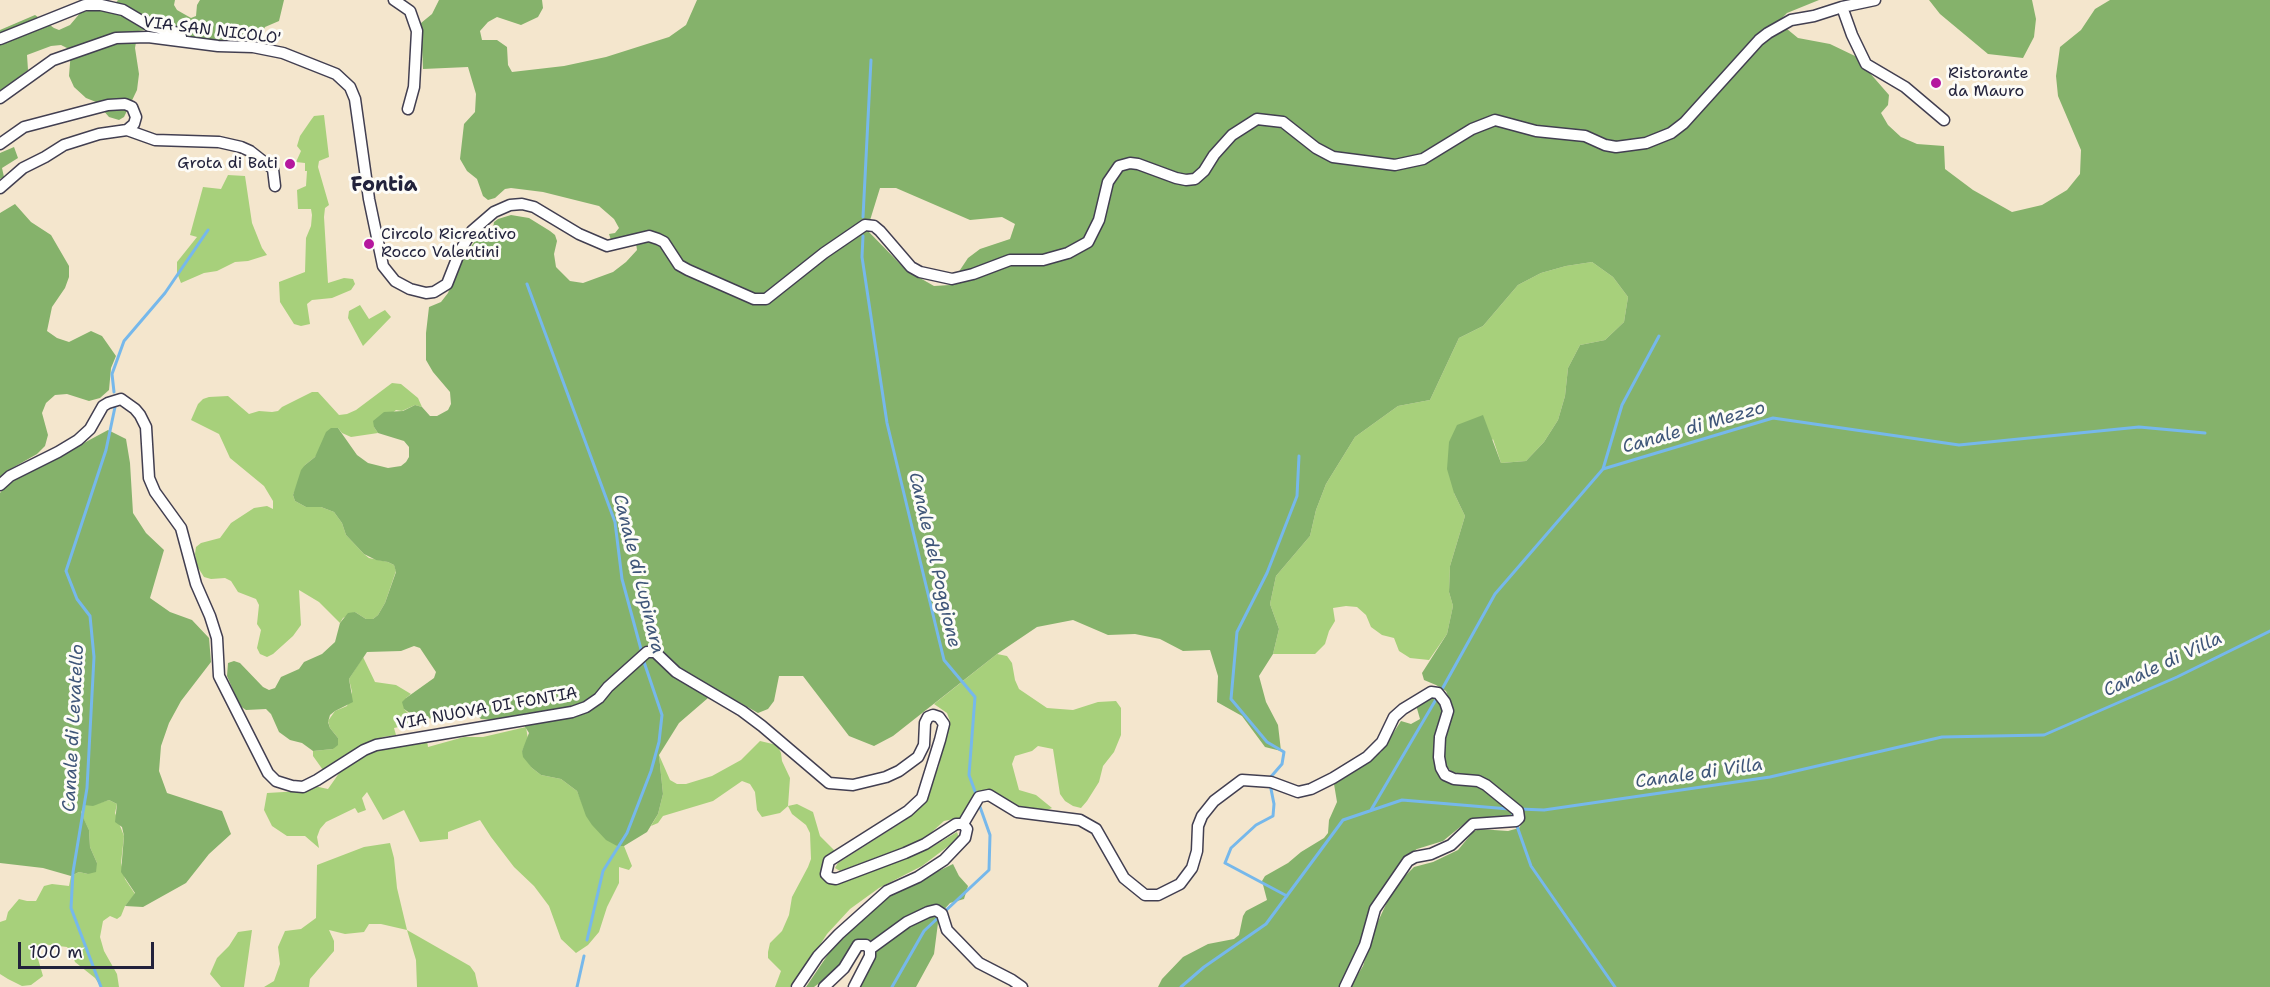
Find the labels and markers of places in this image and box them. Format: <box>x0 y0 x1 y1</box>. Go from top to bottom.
place label: Ristorante da Mauro <box>1948 64 2028 102</box>
marker: Ristorante da Mauro <box>1929 76 1943 90</box>
place label: Grota di Bati <box>177 154 278 174</box>
marker: Grota di Bati <box>283 157 297 171</box>
place label: Circolo Ricreativo Rocco Valentini <box>381 225 516 263</box>
marker: Circolo Ricreativo Rocco Valentini <box>362 237 376 251</box>

